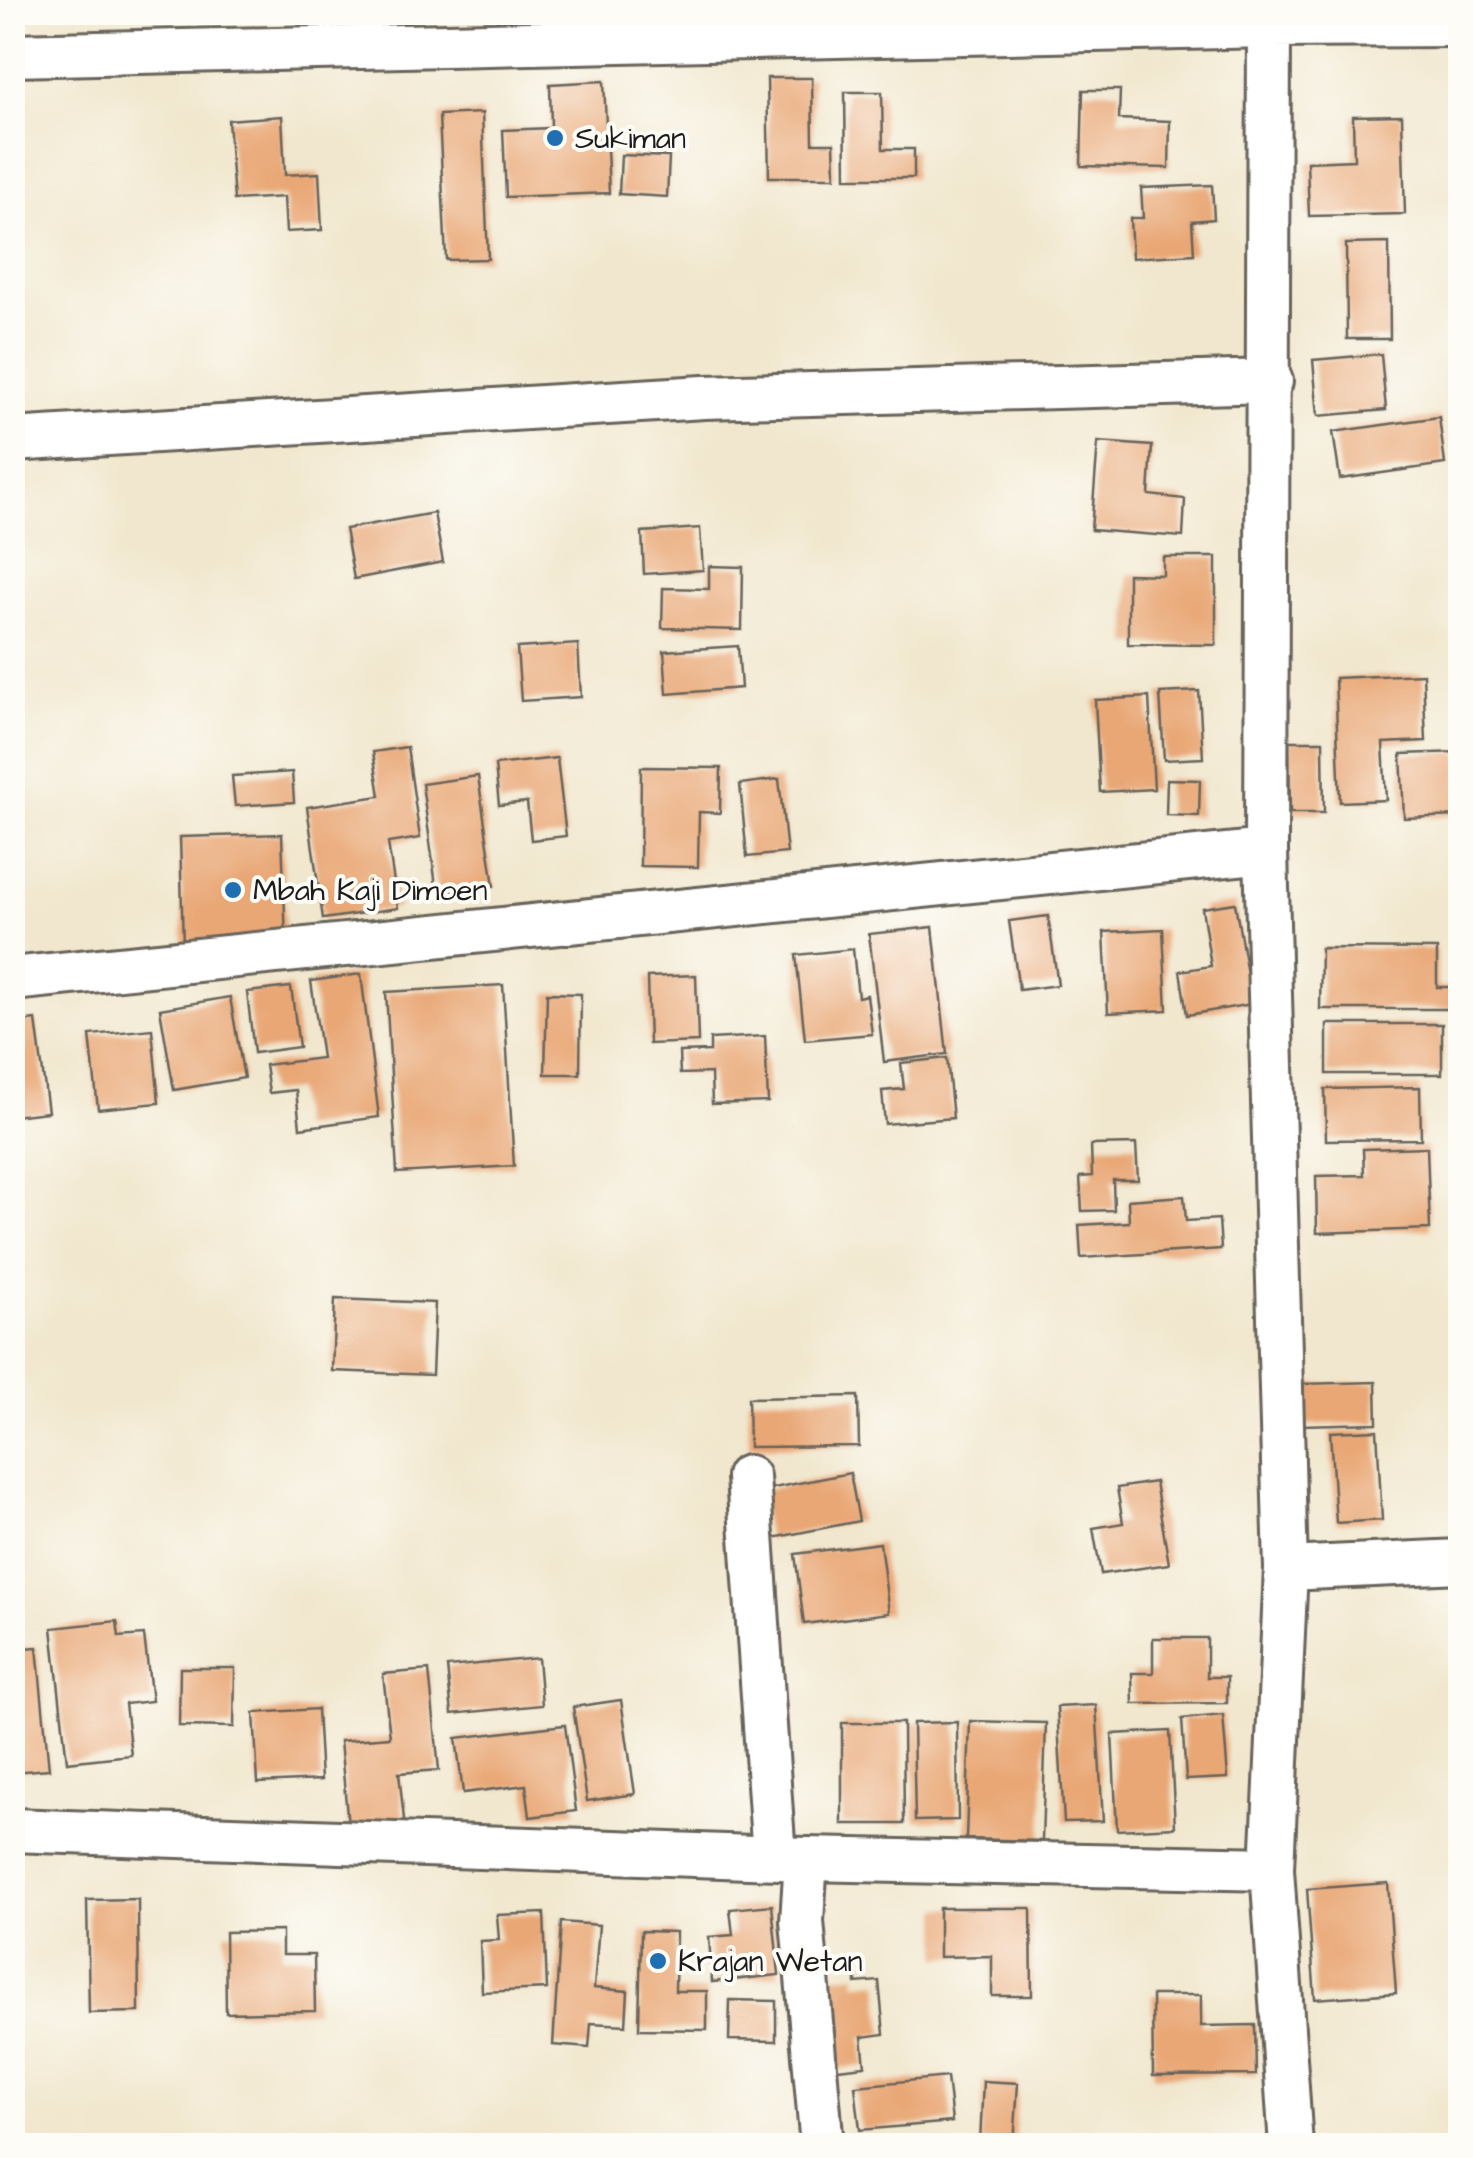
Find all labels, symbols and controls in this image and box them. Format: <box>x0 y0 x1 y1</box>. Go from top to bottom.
place label: Sukiman <box>575 118 686 160</box>
marker: Sukiman <box>544 127 566 149</box>
place label: Mbah Kaji Dimoen <box>253 870 488 912</box>
marker: Mbah Kaji Dimoen <box>222 879 244 901</box>
place label: Krajan Wetan <box>678 1941 862 1983</box>
marker: Krajan Wetan <box>647 1950 669 1972</box>

